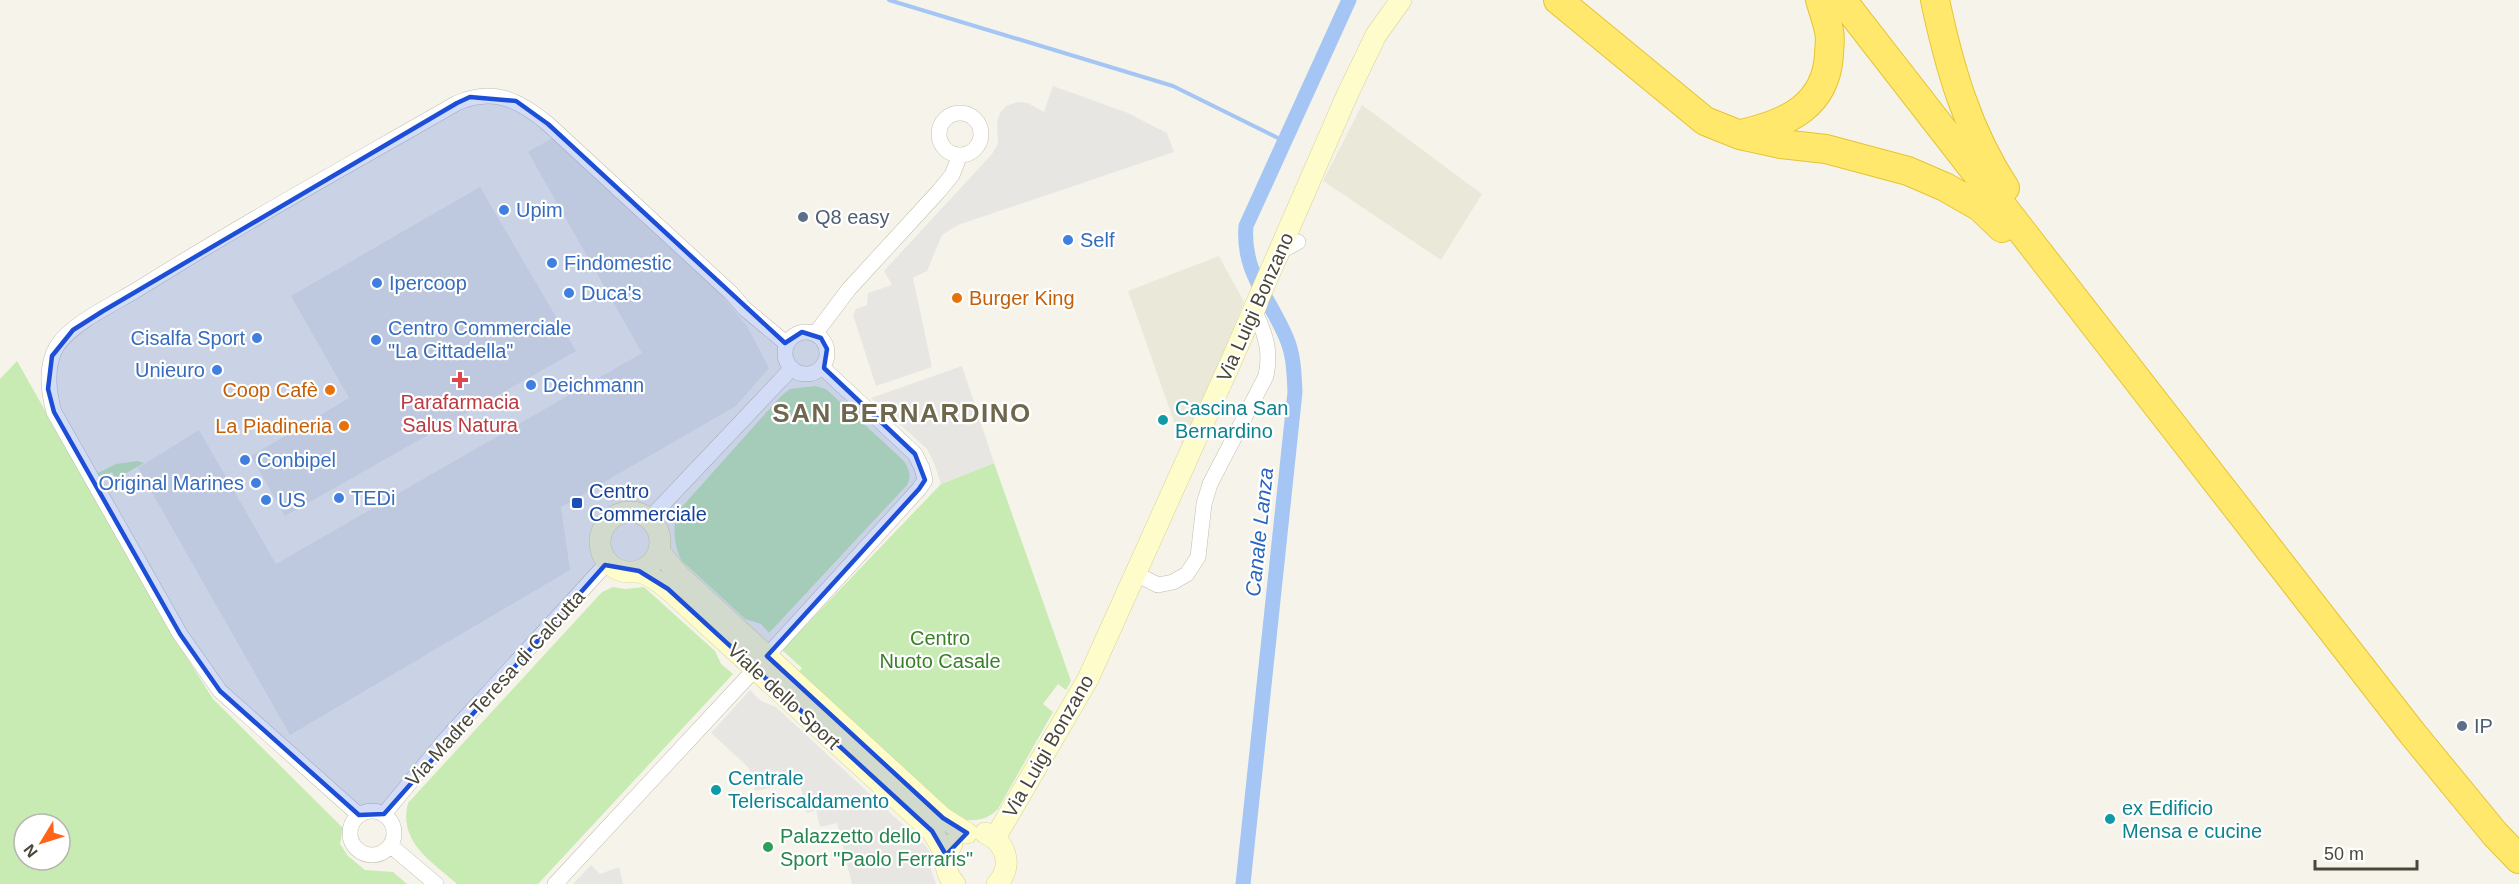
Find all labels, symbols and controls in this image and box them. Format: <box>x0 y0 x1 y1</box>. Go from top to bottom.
place label: Upim <box>516 199 563 221</box>
marker: Upim <box>497 203 511 217</box>
place label: Q8 easy <box>815 206 889 228</box>
marker: Q8 easy <box>796 210 810 224</box>
place label: Self <box>1080 229 1115 251</box>
street label: Via Luigi Bonzano <box>1212 229 1298 385</box>
marker: Self <box>1061 233 1075 247</box>
place label: Findomestic <box>564 252 672 274</box>
marker: Findomestic <box>545 256 559 270</box>
place label: Ipercoop <box>389 272 467 294</box>
marker: Ipercoop <box>370 276 384 290</box>
place label: Duca's <box>581 282 642 304</box>
marker: Duca's <box>562 286 576 300</box>
place label: Burger King <box>969 287 1075 309</box>
marker: Burger King <box>950 291 964 305</box>
place label: Centro Commerciale "La Cittadella" <box>388 317 571 362</box>
place label: Cisalfa Sport <box>131 327 245 349</box>
marker: Cisalfa Sport <box>250 331 264 345</box>
marker: Centro Commerciale "La Cittadella" <box>369 333 383 347</box>
place label: Unieuro <box>135 359 205 381</box>
marker: Unieuro <box>210 363 224 377</box>
marker: Parafarmacia Salus Natura <box>453 373 467 387</box>
place label: Deichmann <box>543 374 644 396</box>
marker: Deichmann <box>524 378 538 392</box>
place label: Coop Cafè <box>222 379 318 401</box>
marker: Coop Cafè <box>323 383 337 397</box>
place label: Parafarmacia Salus Natura <box>401 391 520 436</box>
place label: Cascina San Bernardino <box>1175 397 1288 442</box>
district label: SAN BERNARDINO <box>772 398 1032 428</box>
marker: Cascina San Bernardino <box>1156 413 1170 427</box>
place label: La Piadineria <box>215 415 333 437</box>
marker: La Piadineria <box>337 419 351 433</box>
place label: Conbipel <box>257 449 336 471</box>
marker: Conbipel <box>238 453 252 467</box>
water label: Canale Lanza <box>1241 466 1277 598</box>
place label: Original Marines <box>98 472 244 494</box>
marker: Original Marines <box>249 476 263 490</box>
place label: Centro Commerciale <box>589 480 707 525</box>
place label: TEDi <box>351 487 395 509</box>
place label: US <box>278 489 306 511</box>
marker: TEDi <box>332 491 346 505</box>
marker: US <box>259 493 273 507</box>
marker: Centro Commerciale <box>570 496 584 510</box>
street label: Via Madre Teresa di Calcutta <box>401 585 589 791</box>
park label: Centro Nuoto Casale <box>879 627 1001 672</box>
street label: Viale dello Sport <box>723 638 845 754</box>
street label: Via Luigi Bonzano <box>998 671 1098 821</box>
place label: IP <box>2474 715 2493 737</box>
marker: IP <box>2455 719 2469 733</box>
place label: Centrale Teleriscaldamento <box>728 767 889 812</box>
marker: Centrale Teleriscaldamento <box>709 783 723 797</box>
place label: ex Edificio Mensa e cucine <box>2122 797 2262 842</box>
north arrow <box>12 812 72 872</box>
marker: ex Edificio Mensa e cucine <box>2103 812 2117 826</box>
place label: Palazzetto dello Sport "Paolo Ferraris" <box>780 825 973 870</box>
scale bar <box>2315 833 2417 871</box>
marker: Palazzetto dello Sport "Paolo Ferraris" <box>761 840 775 854</box>
text: N <box>20 841 41 861</box>
text: 50 m <box>2324 844 2364 864</box>

